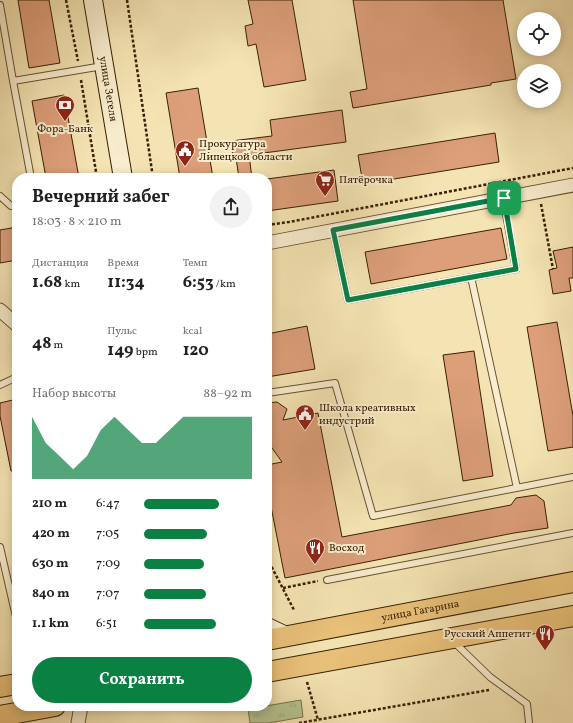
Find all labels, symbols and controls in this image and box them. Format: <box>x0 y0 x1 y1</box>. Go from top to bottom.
map controls <box>517 12 561 108</box>
button: locate <box>517 12 561 56</box>
street label: улица Зегеля <box>95 55 121 123</box>
button: layers <box>517 64 561 108</box>
bank icon: Фора-Банк <box>54 94 76 122</box>
place label: Фора-Банк <box>37 122 93 137</box>
place label: Прокуратура Липецкой области <box>199 137 293 165</box>
public building icon: Прокуратура Липецкой области <box>174 139 196 167</box>
supermarket icon: Пятёрочка <box>314 169 336 197</box>
place label: Пятёрочка <box>339 173 393 188</box>
pin <box>487 181 521 215</box>
text: Вечерний забег <box>32 185 169 210</box>
button: share <box>210 186 252 228</box>
icon: arrive <box>493 187 515 209</box>
text: 18:03 · 8 × 210 m <box>32 213 122 231</box>
text: Дистанция <box>32 256 89 271</box>
text: Время <box>107 256 139 271</box>
text: Темп <box>183 256 207 271</box>
text: 1.68 <box>32 271 62 294</box>
text: 11:34 <box>107 271 145 294</box>
text: 6:53 <box>183 271 214 294</box>
text: km <box>62 277 80 292</box>
text: /km <box>214 277 236 292</box>
text: Пульс <box>107 324 137 339</box>
text: kcal <box>183 324 202 339</box>
text: 48 <box>32 332 51 355</box>
text: m <box>51 338 63 353</box>
text: 149 <box>107 339 133 362</box>
text: 120 <box>183 339 209 362</box>
text: bpm <box>133 345 158 360</box>
text: Набор высоты <box>32 385 116 403</box>
text: 88–92 m <box>204 385 252 403</box>
place label: Школа креативных индустрий <box>319 401 416 429</box>
public building icon: Школа креативных индустрий <box>294 403 316 431</box>
text: 210 m <box>32 495 67 513</box>
text: 6:47 <box>96 495 120 513</box>
text: 420 m <box>32 525 70 543</box>
text: 7:05 <box>96 525 119 543</box>
restaurant icon: Восход <box>304 537 326 565</box>
place label: Восход <box>329 541 365 556</box>
text: 630 m <box>32 555 69 573</box>
text: 7:09 <box>96 555 120 573</box>
text: 840 m <box>32 585 70 603</box>
text: 7:07 <box>96 585 120 603</box>
street label: улица Гагарина <box>380 596 461 626</box>
text: 1.1 km <box>32 615 69 633</box>
text: 6:51 <box>96 615 117 633</box>
restaurant icon: Русский Аппетит <box>534 623 556 651</box>
place label: Русский Аппетит <box>444 627 531 642</box>
button: Сохранить <box>32 657 252 703</box>

